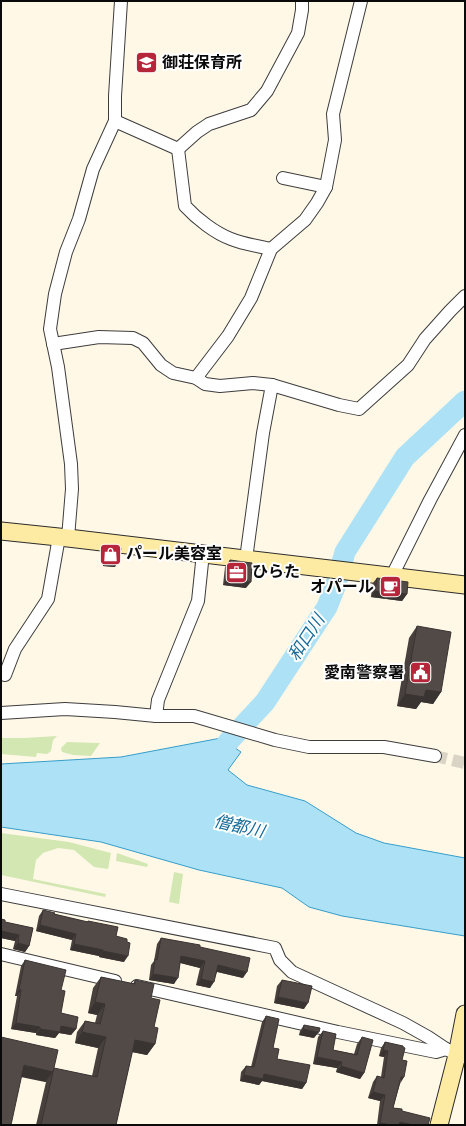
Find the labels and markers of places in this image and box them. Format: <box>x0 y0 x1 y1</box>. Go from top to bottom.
school or university icon: 御荘保育所 <box>133 50 159 76</box>
place label: 御荘保育所 <box>162 51 242 75</box>
shop icon: パール美容室 <box>97 541 123 567</box>
place label: パール美容室 <box>126 542 222 566</box>
office icon: ひらた <box>223 559 249 585</box>
place label: ひらた <box>252 560 300 584</box>
cafe icon: オパール <box>377 574 403 600</box>
place label: オパール <box>310 575 374 599</box>
public building icon: 愛南警察署 <box>407 660 433 686</box>
place label: 愛南警察署 <box>324 661 404 685</box>

